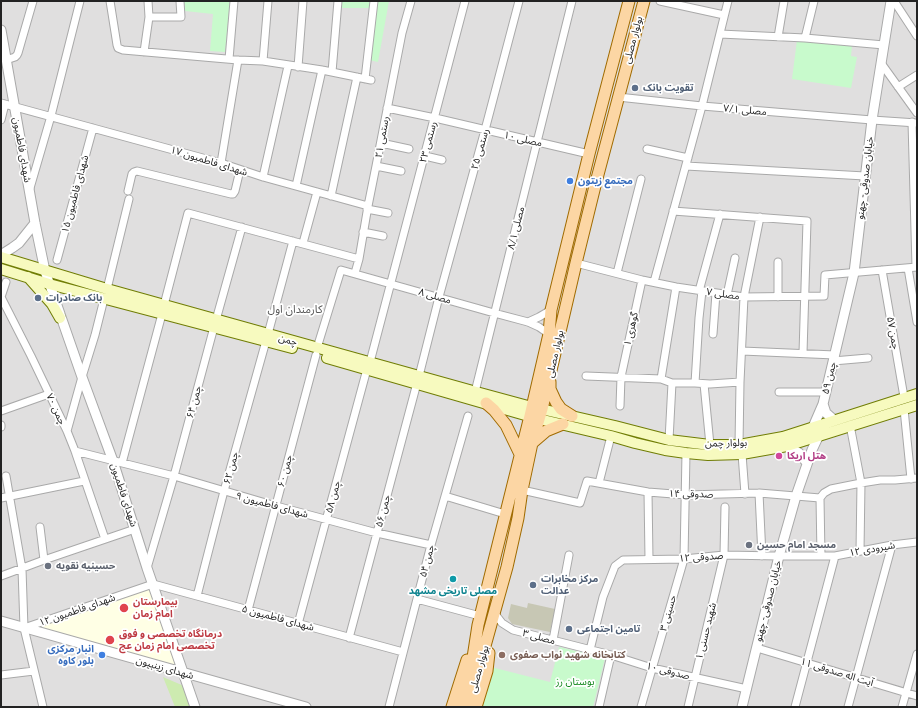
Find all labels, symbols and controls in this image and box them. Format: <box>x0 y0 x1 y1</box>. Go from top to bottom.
street label: بولوار مصلی <box>621 15 645 65</box>
place label: تقویت بانک <box>643 82 694 94</box>
marker: تقویت بانک <box>630 83 640 93</box>
street label: مصلی ۷/۱ <box>723 102 767 118</box>
street label: رستمی ۲۱ <box>372 115 392 159</box>
street label: شهدای فاطمیون <box>10 116 34 184</box>
street label: رستمی ۲۳ <box>417 120 439 164</box>
street label: رستمی ۲۵ <box>468 127 492 171</box>
street label: مصلی ۱۰ <box>503 129 543 149</box>
street label: خیابان صدوقی- چهنو <box>854 136 876 220</box>
street label: شهدای فاطمیون ۱۷ <box>169 144 249 178</box>
street label: شهدای فاطمیون ۱۵ <box>59 154 91 234</box>
place label: مجتمع زیتون <box>578 175 633 187</box>
marker: مجتمع زیتون <box>565 176 575 186</box>
street label: مصلی ۸/۱ <box>505 205 527 251</box>
street label: مصلی ۸ <box>417 286 453 306</box>
street label: مصلی ۷ <box>706 286 740 302</box>
place label: بانک صادرات <box>46 292 102 304</box>
marker: بانک صادرات <box>33 293 43 303</box>
district label: کارمندان اول <box>268 302 322 316</box>
street label: گوهری ۱ <box>621 311 641 347</box>
street label: چمن ۵۷ <box>884 316 902 350</box>
street label: بولوار مصلی <box>544 329 566 379</box>
street label: چمن <box>277 332 299 348</box>
street label: چمن ۵۹ <box>819 361 839 395</box>
street label: چمن ۶۴ <box>184 385 204 419</box>
street label: چمن ۷۰ <box>44 392 68 426</box>
street label: بولوار چمن <box>705 437 747 449</box>
place label: هتل اریکا <box>787 450 826 462</box>
street label: چمن ۶۲ <box>221 451 241 485</box>
marker: هتل اریکا <box>774 451 784 461</box>
street label: چمن ۶۰ <box>275 454 295 488</box>
street label: شهدای فاطمیون <box>108 462 140 528</box>
street label: چمن ۵۸ <box>323 480 343 514</box>
street label: صدوقی ۱۴ <box>669 488 713 500</box>
street label: شهدای فاطمیون ۹ <box>235 490 309 520</box>
street label: چمن ۵۶ <box>373 494 393 528</box>
place label: مسجد امام حسین <box>757 539 836 551</box>
street label: شیرودی ۱۲ <box>848 539 896 559</box>
marker: مسجد امام حسین <box>744 540 754 550</box>
street label: چمن ۵۴ <box>417 544 437 578</box>
street label: صدوقی ۱۲ <box>678 549 724 565</box>
street label: خیابان صدوقی- چهنو <box>752 559 784 643</box>
place label: حسینیه نقویه <box>56 560 115 572</box>
marker: حسینیه نقویه <box>43 561 53 571</box>
place label: مرکز مخابرات عدالت <box>541 573 598 596</box>
marker: مصلی تاریخی مشهد <box>448 574 458 584</box>
marker: مرکز مخابرات عدالت <box>528 580 538 590</box>
place label: مصلی تاریخی مشهد <box>409 585 497 597</box>
street label: شهدای فاطمیون ۱۲ <box>37 591 117 629</box>
street label: حسینی ۳ <box>657 593 679 633</box>
place label: بیمارستان امام زمان <box>133 596 178 620</box>
street label: شهید حسنی ۱ <box>693 601 719 661</box>
marker: بیمارستان امام زمان <box>118 602 130 614</box>
street label: شهدای فاطمیون ۵ <box>241 603 315 633</box>
place label: تامین اجتماعی <box>577 623 640 635</box>
marker: تامین اجتماعی <box>564 624 574 634</box>
street label: مصلی ۳ <box>521 627 557 647</box>
place label: درمانگاه تخصصی و فوق تخصصی امام زمان عج <box>119 628 222 652</box>
marker: درمانگاه تخصصی و فوق تخصصی امام زمان عج <box>104 634 116 646</box>
place label: انبار مرکزی بلور کاوه <box>47 643 94 666</box>
street label: بولوار مصلی <box>467 644 491 694</box>
place label: کتابخانه شهید نواب صفوی <box>510 649 626 661</box>
marker: انبار مرکزی بلور کاوه <box>97 650 107 660</box>
marker: کتابخانه شهید نواب صفوی <box>497 650 507 660</box>
street label: شهدای زینبیون <box>135 654 195 682</box>
street label: آیت اله صدوقی ‍۱۱ <box>799 655 875 689</box>
street label: صدوقی ۱۰ <box>645 660 691 682</box>
park label: بوستان رز <box>556 676 594 688</box>

